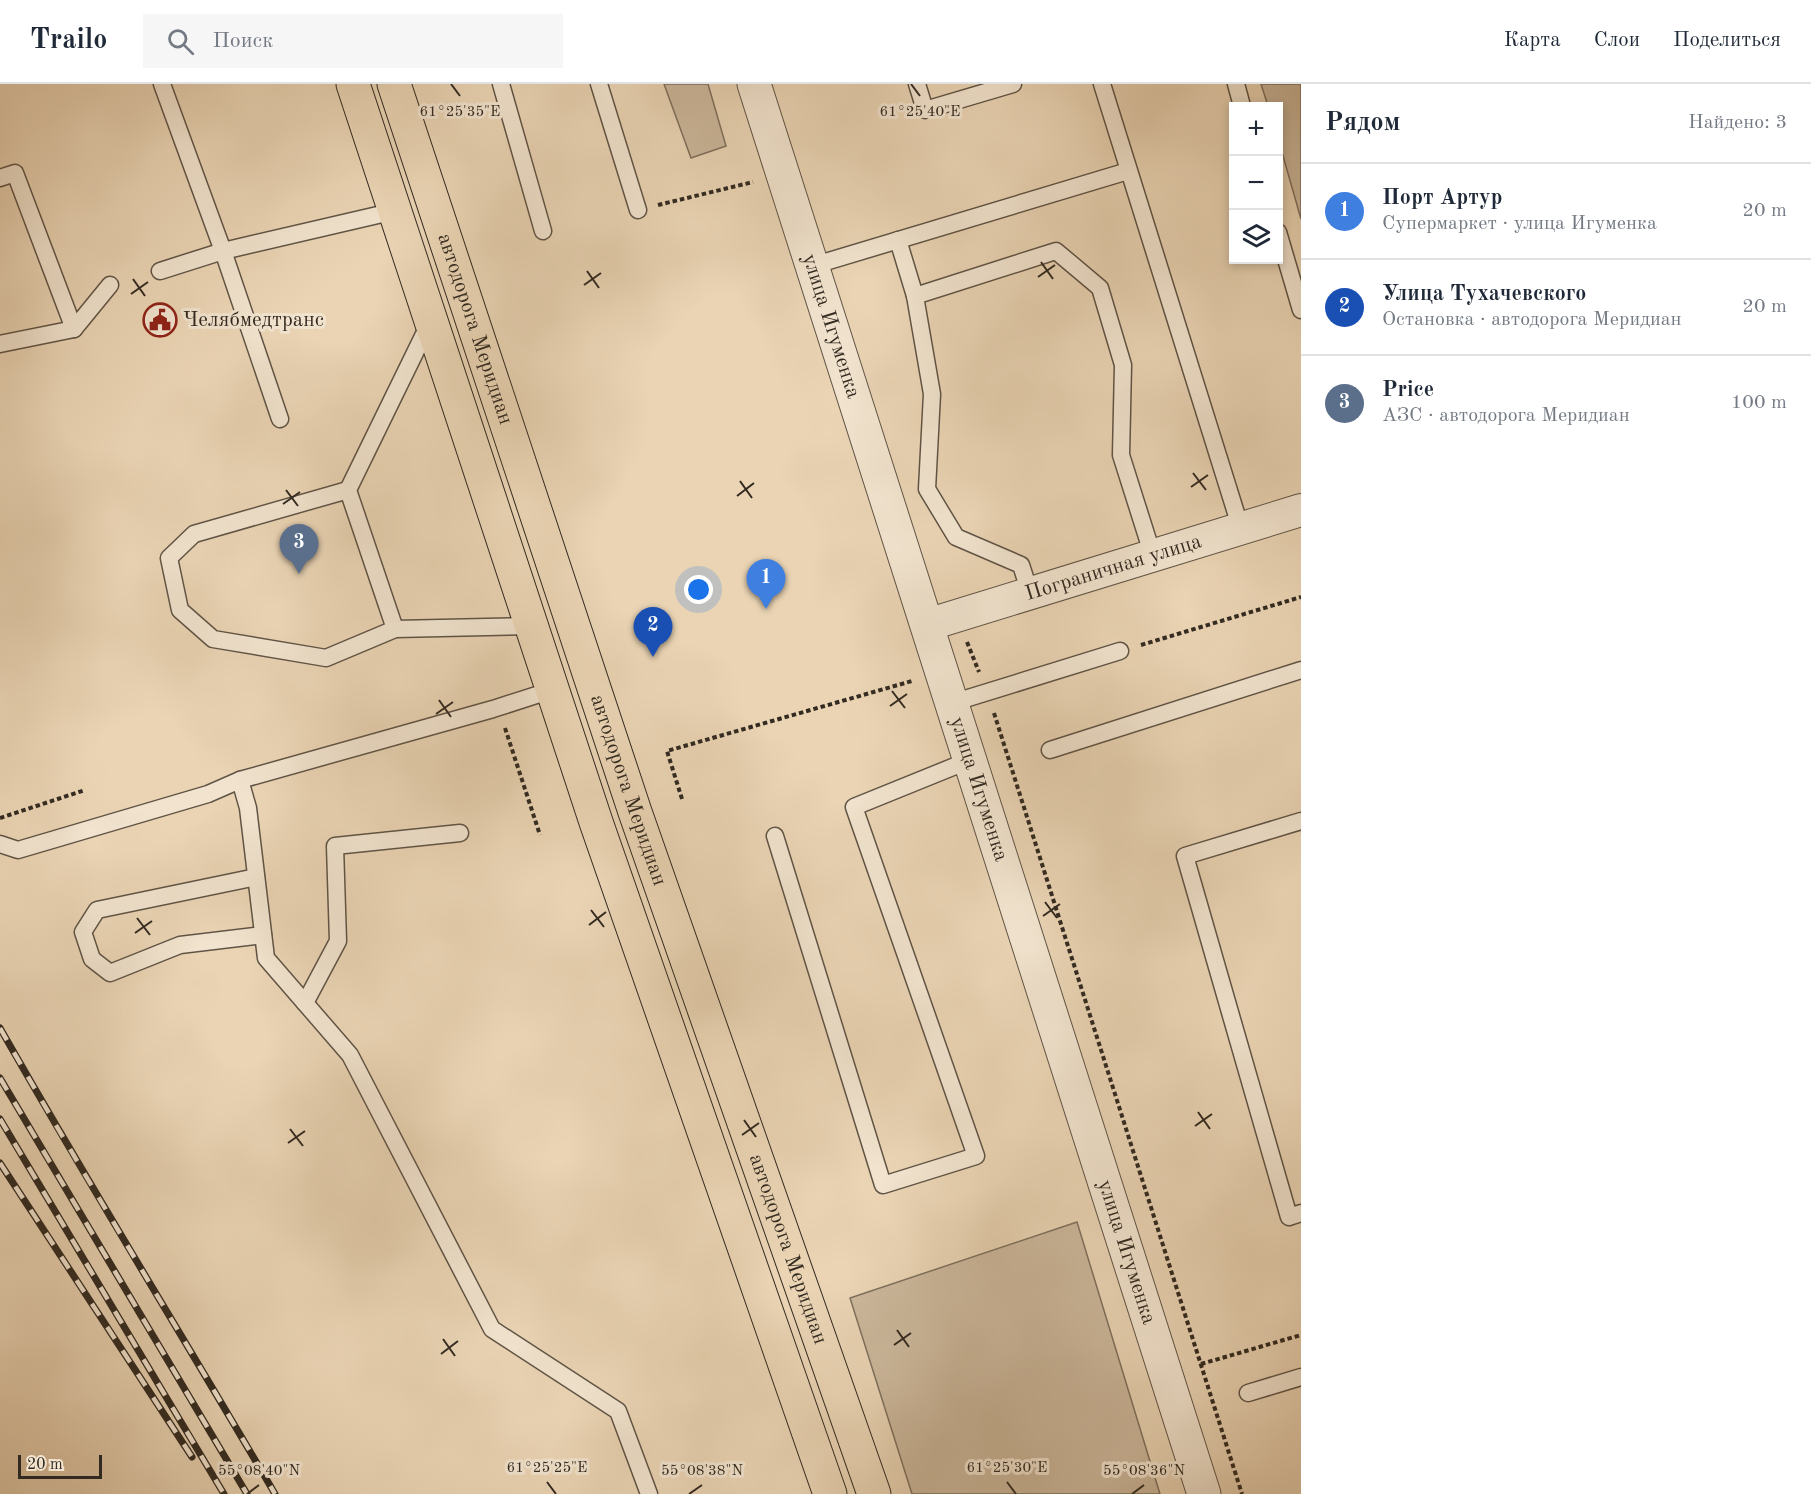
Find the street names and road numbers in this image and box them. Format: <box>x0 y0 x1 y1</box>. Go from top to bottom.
street label: автодорога Меридиан <box>434 231 516 427</box>
street label: улица Игуменка <box>798 251 864 401</box>
street label: Пограничная улица <box>1023 531 1204 605</box>
street label: автодорога Меридиан <box>586 692 670 888</box>
street label: улица Игуменка <box>946 714 1012 864</box>
street label: автодорога Меридиан <box>745 1151 831 1347</box>
street label: улица Игуменка <box>1094 1177 1160 1327</box>

